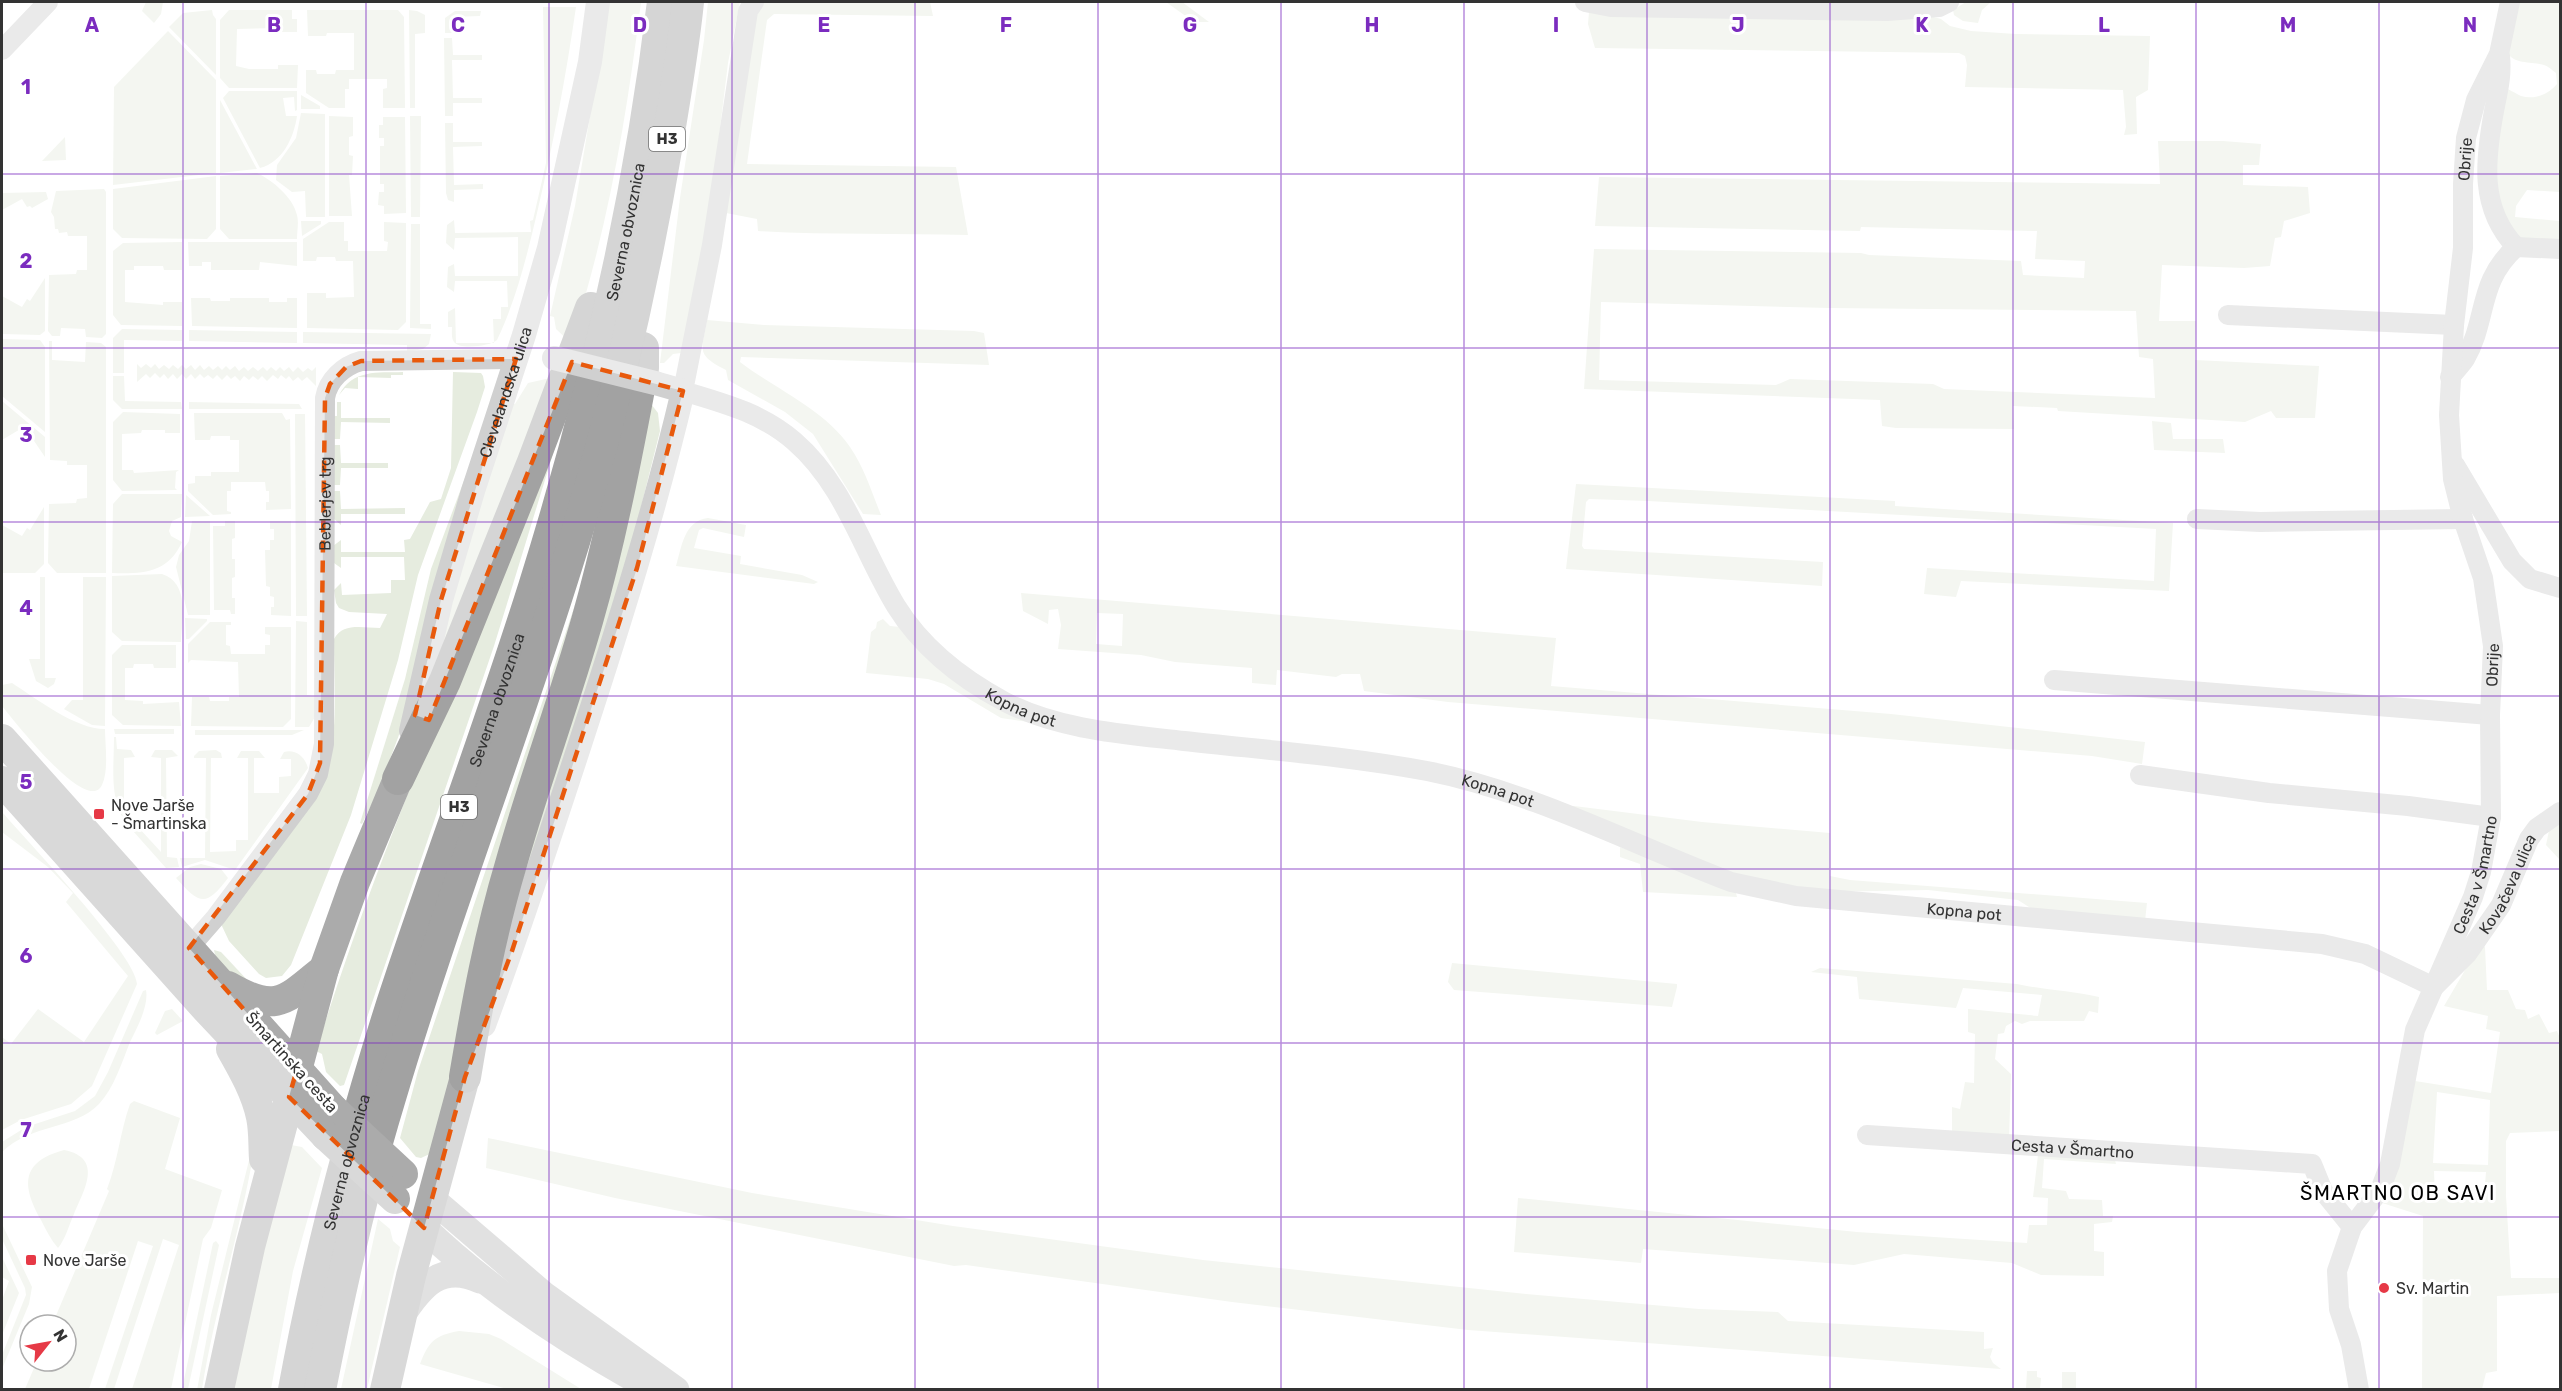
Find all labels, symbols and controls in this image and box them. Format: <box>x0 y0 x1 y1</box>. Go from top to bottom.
text: A <box>85 13 100 37</box>
text: B <box>267 13 281 37</box>
text: C <box>451 13 465 37</box>
text: D <box>633 13 647 37</box>
text: E <box>818 13 830 37</box>
text: F <box>1000 13 1012 37</box>
text: G <box>1183 13 1197 37</box>
text: H <box>1365 13 1379 37</box>
text: I <box>1553 13 1559 37</box>
text: J <box>1731 13 1745 37</box>
text: K <box>1915 13 1929 37</box>
text: L <box>2098 13 2110 37</box>
text: M <box>2280 13 2296 37</box>
text: N <box>2463 13 2477 37</box>
text: 1 <box>21 75 31 99</box>
road number: H3 <box>649 127 685 151</box>
street label: Obrije <box>2454 137 2476 181</box>
street label: Severna obvoznica <box>602 161 649 303</box>
text: 2 <box>20 249 33 273</box>
street label: Clevelandska ulica <box>475 325 536 460</box>
text: 3 <box>19 423 33 447</box>
street label: Beblerjev trg <box>316 456 335 551</box>
text: 4 <box>19 596 33 620</box>
street label: Severna obvoznica <box>465 631 529 770</box>
street label: Obrije <box>2482 643 2503 687</box>
street label: Kopna pot <box>982 684 1058 731</box>
text: 5 <box>20 770 33 794</box>
street label: Kopna pot <box>1459 770 1537 811</box>
road number: H3 <box>441 795 477 819</box>
place label: Nove Jarše - Šmartinska <box>111 796 207 833</box>
marker: Nove Jarše - Šmartinska <box>92 807 106 821</box>
street label: Cesta v Šmartno <box>2449 814 2501 937</box>
street label: Kovačeva ulica <box>2475 830 2540 938</box>
street label: Kopna pot <box>1926 899 2002 925</box>
text: 6 <box>19 944 33 968</box>
street label: Šmartinska cesta <box>241 1007 343 1117</box>
street label: Severna obvoznica <box>320 1092 374 1232</box>
text: 7 <box>20 1118 32 1142</box>
street label: Cesta v Šmartno <box>2011 1135 2135 1162</box>
district label: ŠMARTNO OB SAVI <box>2300 1181 2496 1205</box>
place label: Nove Jarše <box>43 1251 127 1270</box>
marker: Nove Jarše <box>24 1253 38 1267</box>
place label: Sv. Martin <box>2396 1279 2469 1298</box>
marker: Sv. Martin <box>2377 1281 2391 1295</box>
north arrow <box>18 1313 78 1373</box>
text: N <box>49 1326 72 1345</box>

